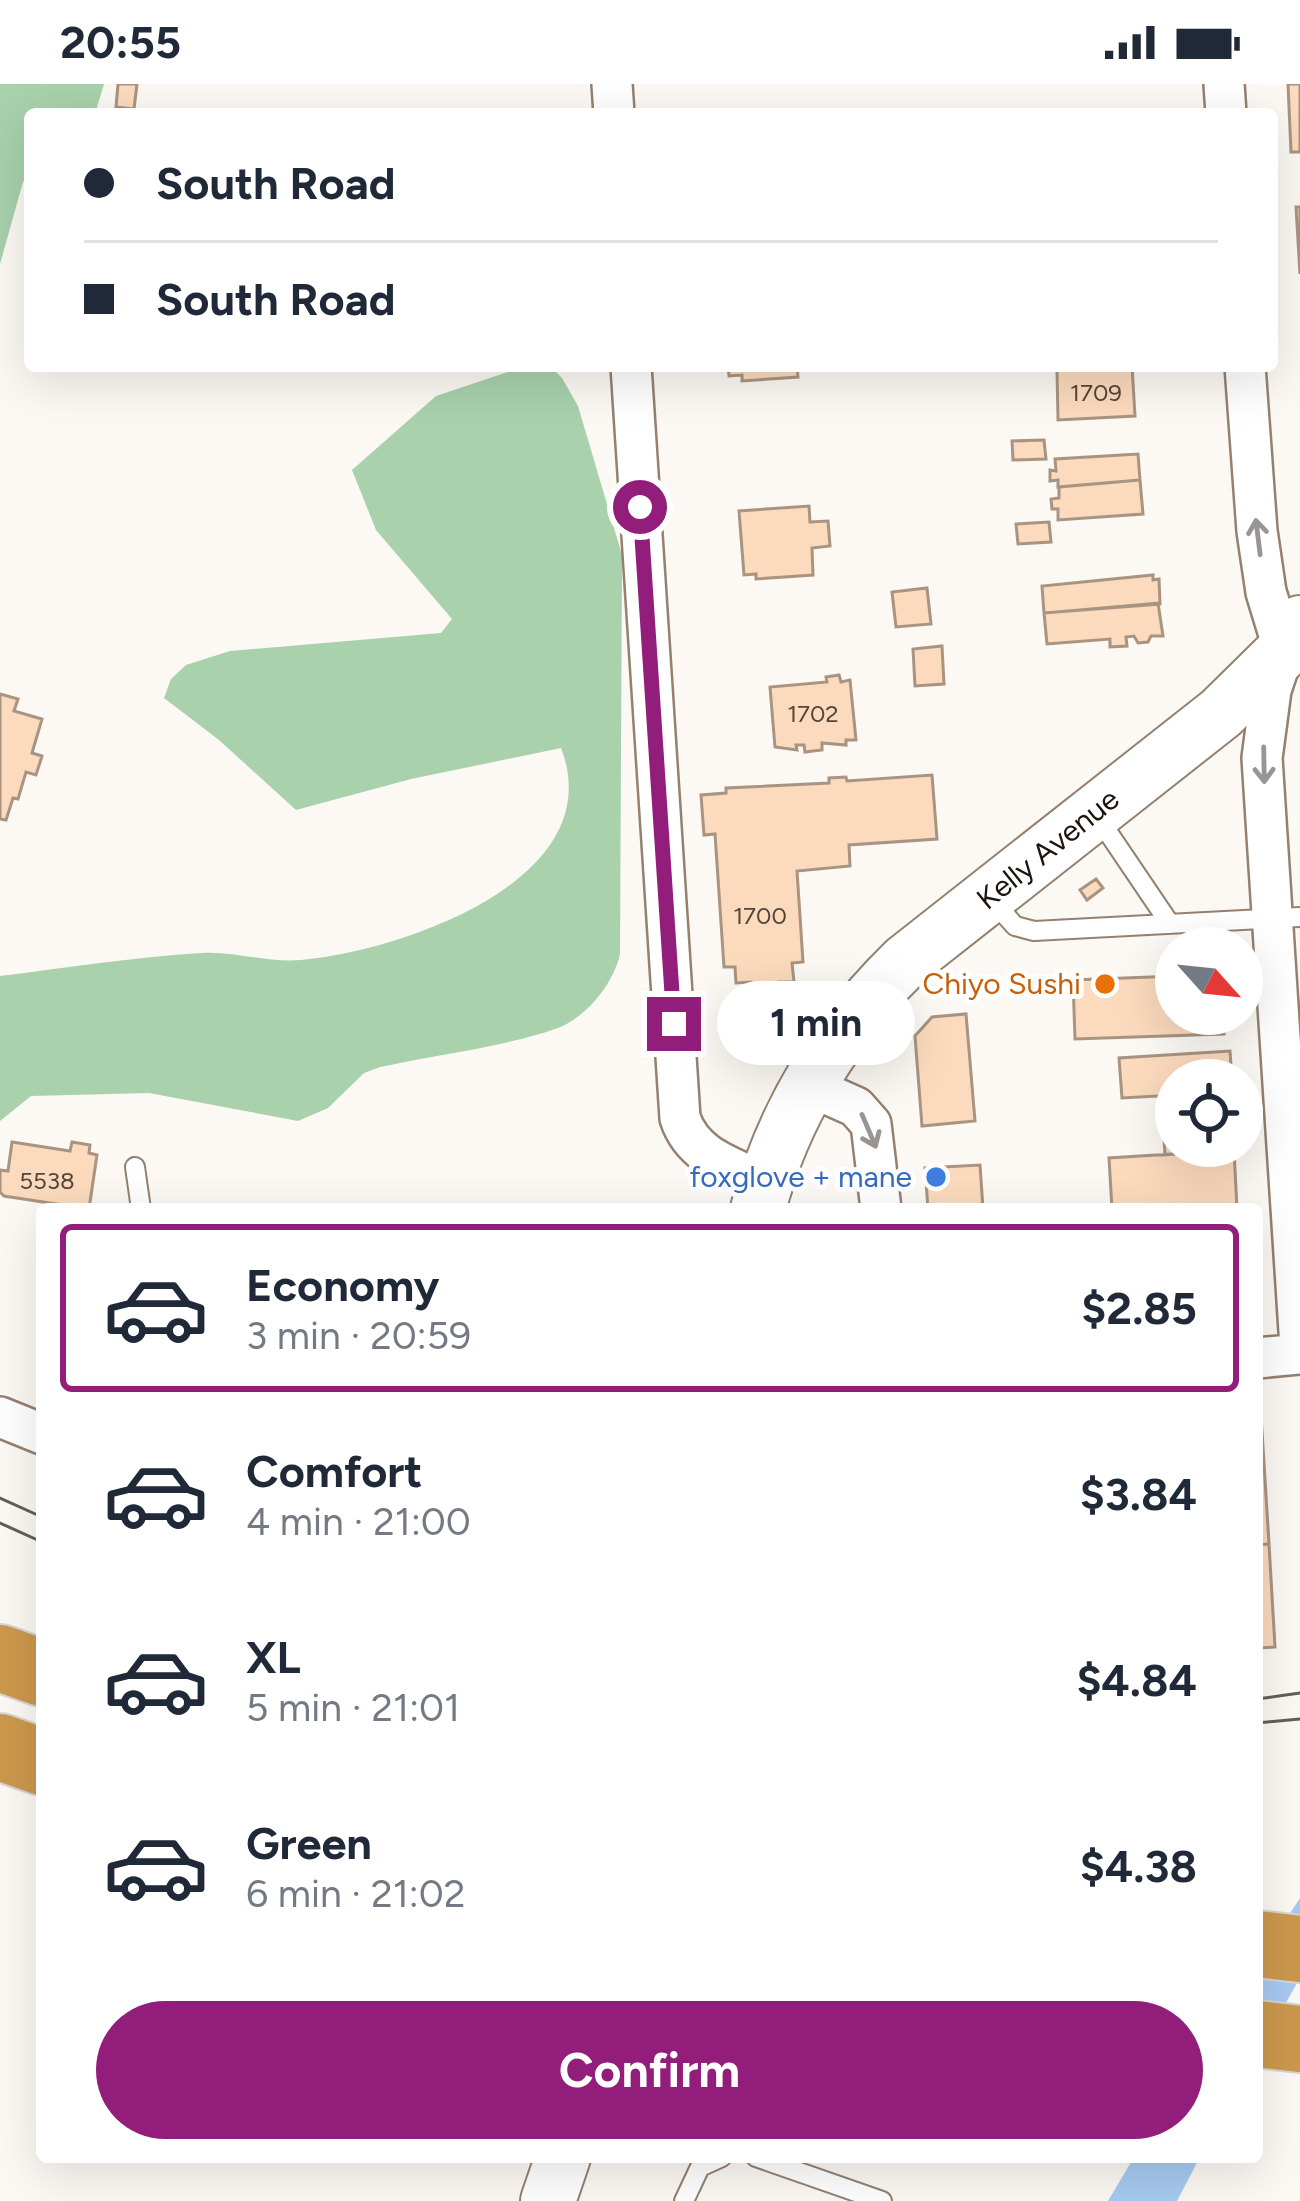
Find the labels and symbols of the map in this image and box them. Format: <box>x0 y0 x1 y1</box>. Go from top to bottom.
house number: 1709 <box>1070 378 1122 407</box>
route start <box>613 480 667 534</box>
one-way arrow <box>1247 518 1269 557</box>
house number: 1702 <box>787 699 839 728</box>
one-way arrow <box>1252 745 1275 784</box>
street label: Kelly Avenue <box>969 780 1126 917</box>
house number: 1700 <box>733 901 787 930</box>
north arrow <box>1155 927 1263 1035</box>
place label: Chiyo Sushi <box>923 965 1081 1002</box>
marker: Chiyo Sushi <box>1092 971 1118 997</box>
callout: 1 min <box>716 982 914 1066</box>
route end <box>647 997 701 1051</box>
one-way arrow <box>859 1113 881 1149</box>
place label: foxglove + mane <box>689 1158 912 1195</box>
marker: foxglove + mane <box>923 1164 949 1190</box>
house number: 5538 <box>19 1166 75 1195</box>

